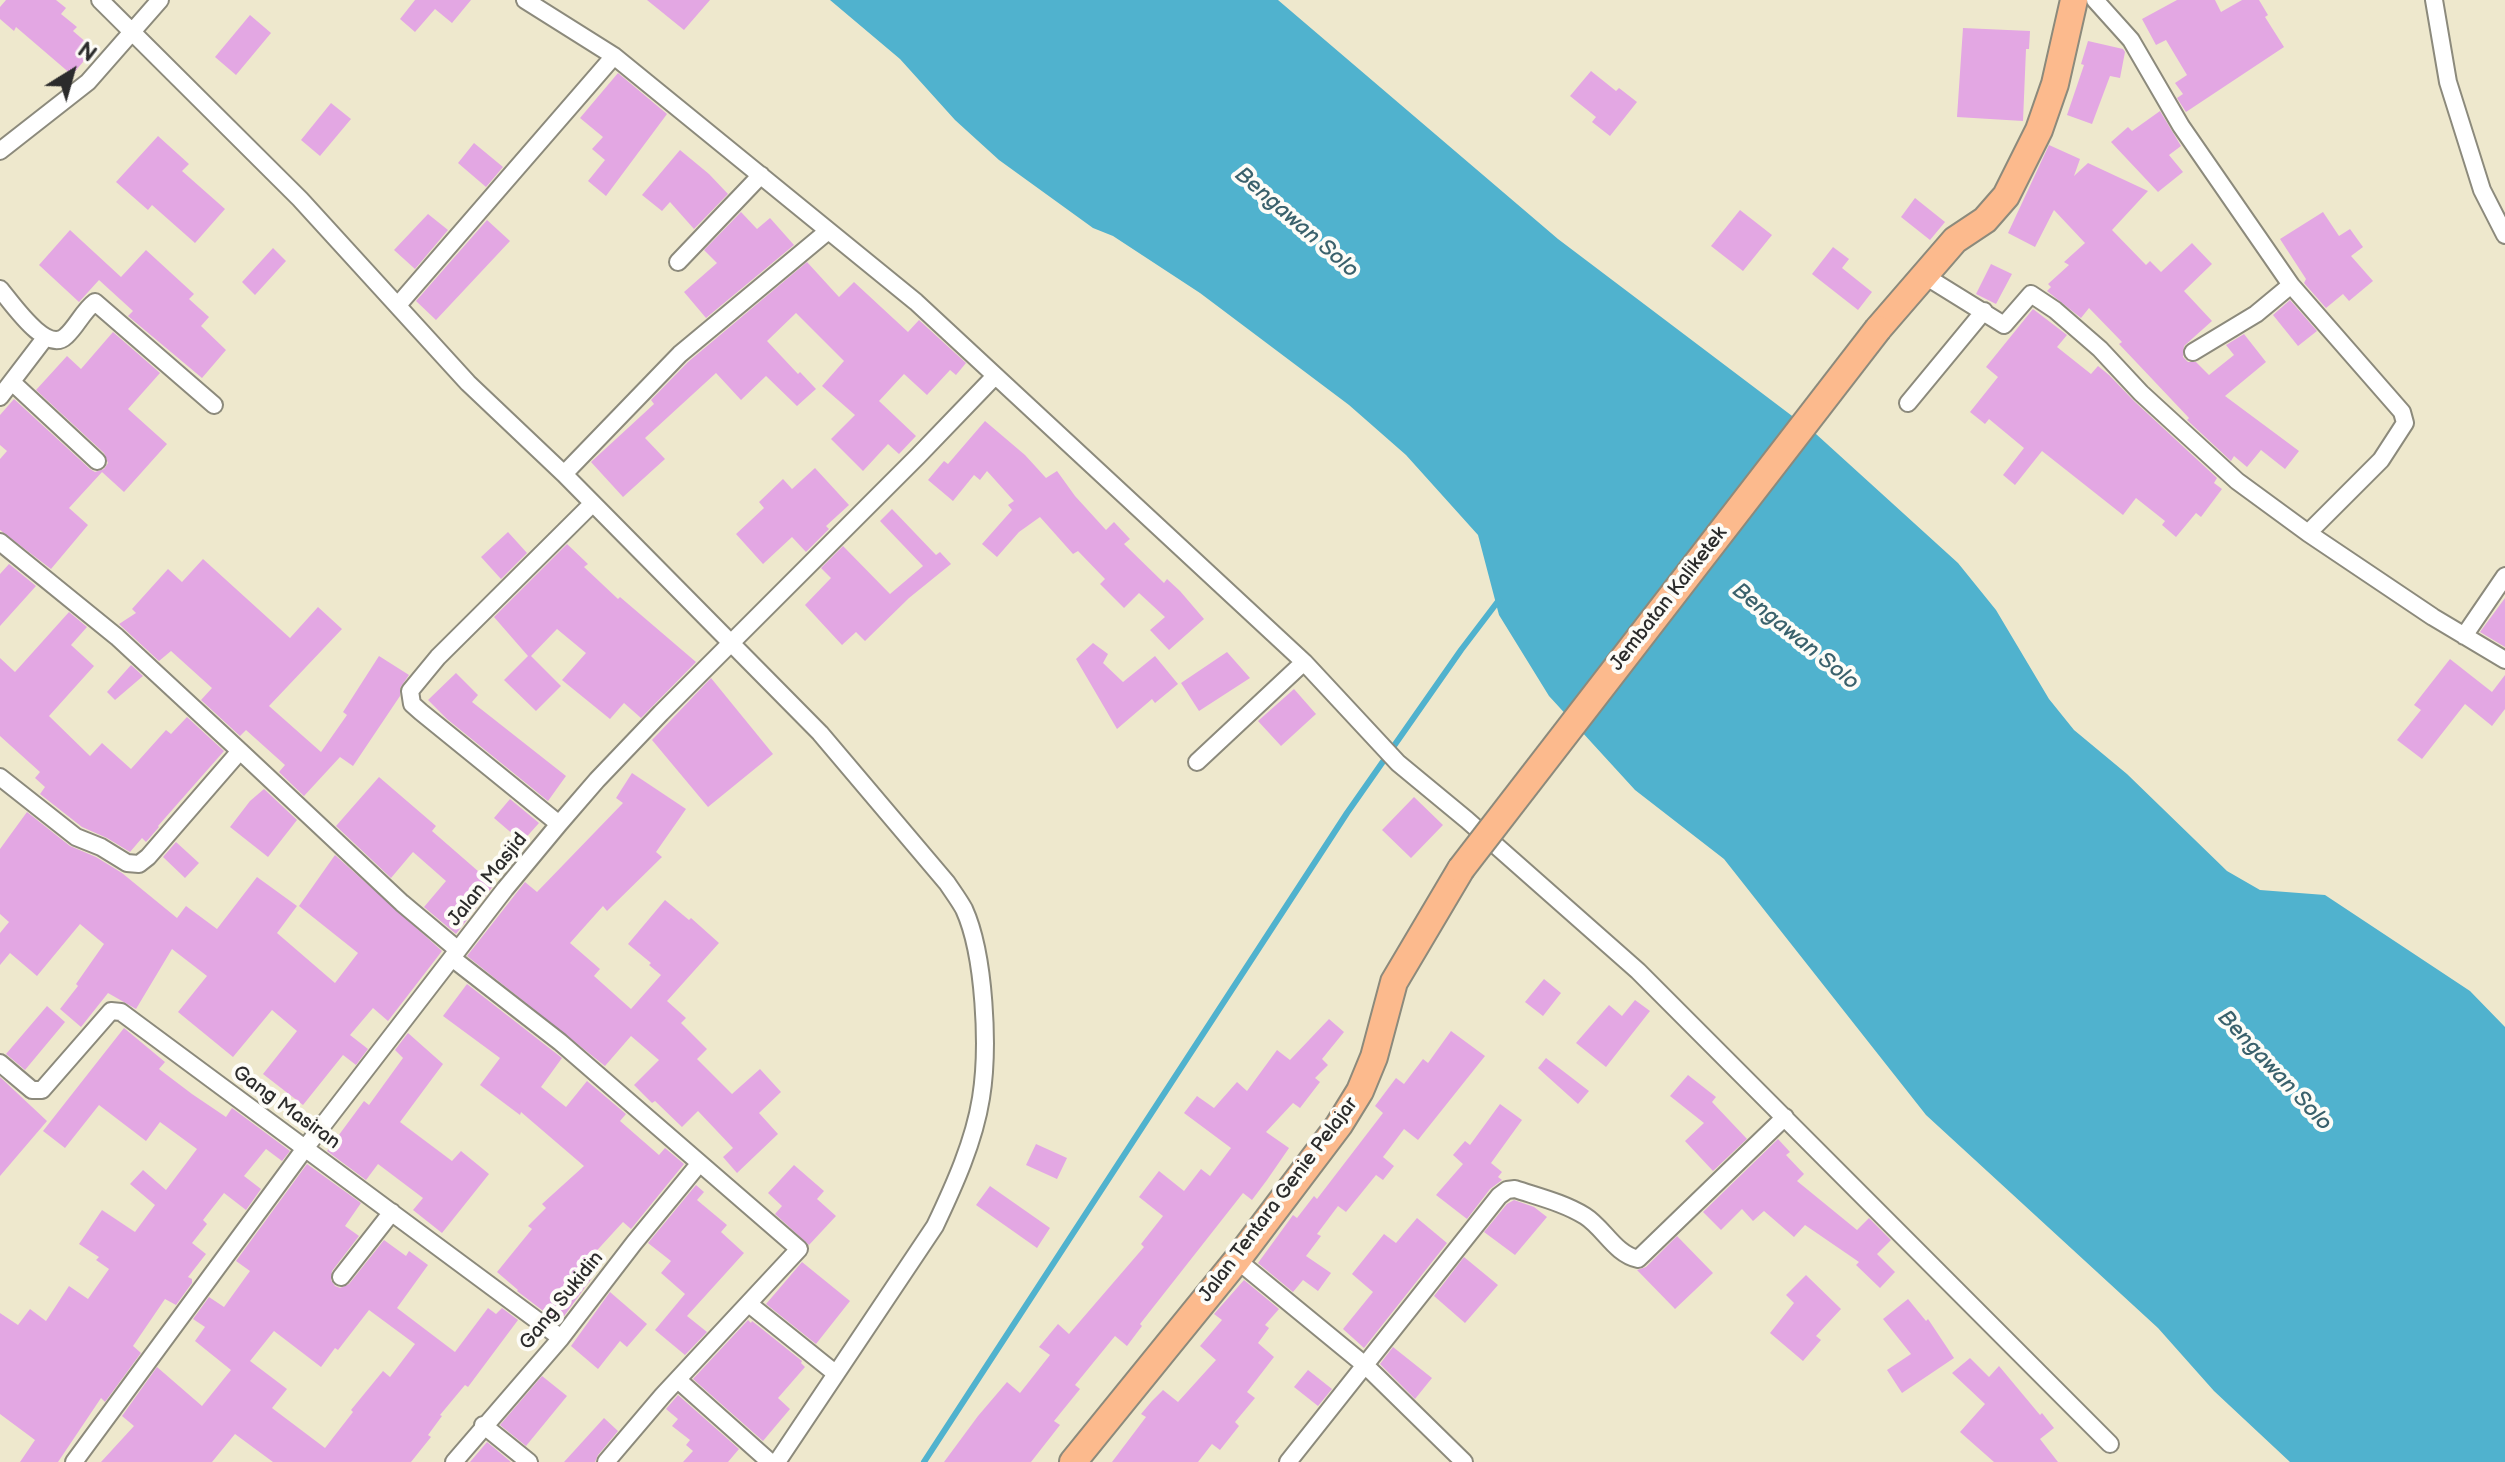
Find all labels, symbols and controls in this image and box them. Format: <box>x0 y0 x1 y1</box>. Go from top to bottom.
north arrow <box>32 32 112 112</box>
text: N <box>72 37 101 68</box>
water label: Bengawan Solo <box>1229 162 1363 284</box>
street label: Jembatan Kaliketek <box>1605 522 1733 676</box>
water label: Bengawan Solo <box>1726 578 1864 696</box>
street label: Jalan Masjid <box>443 829 533 931</box>
water label: Bengawan Solo <box>2211 1005 2337 1137</box>
street label: Gang Masiran <box>228 1061 344 1155</box>
street label: Jalan Tentara Genie Pelajar <box>1194 1093 1364 1307</box>
street label: Gang Sukidin <box>515 1247 609 1355</box>

